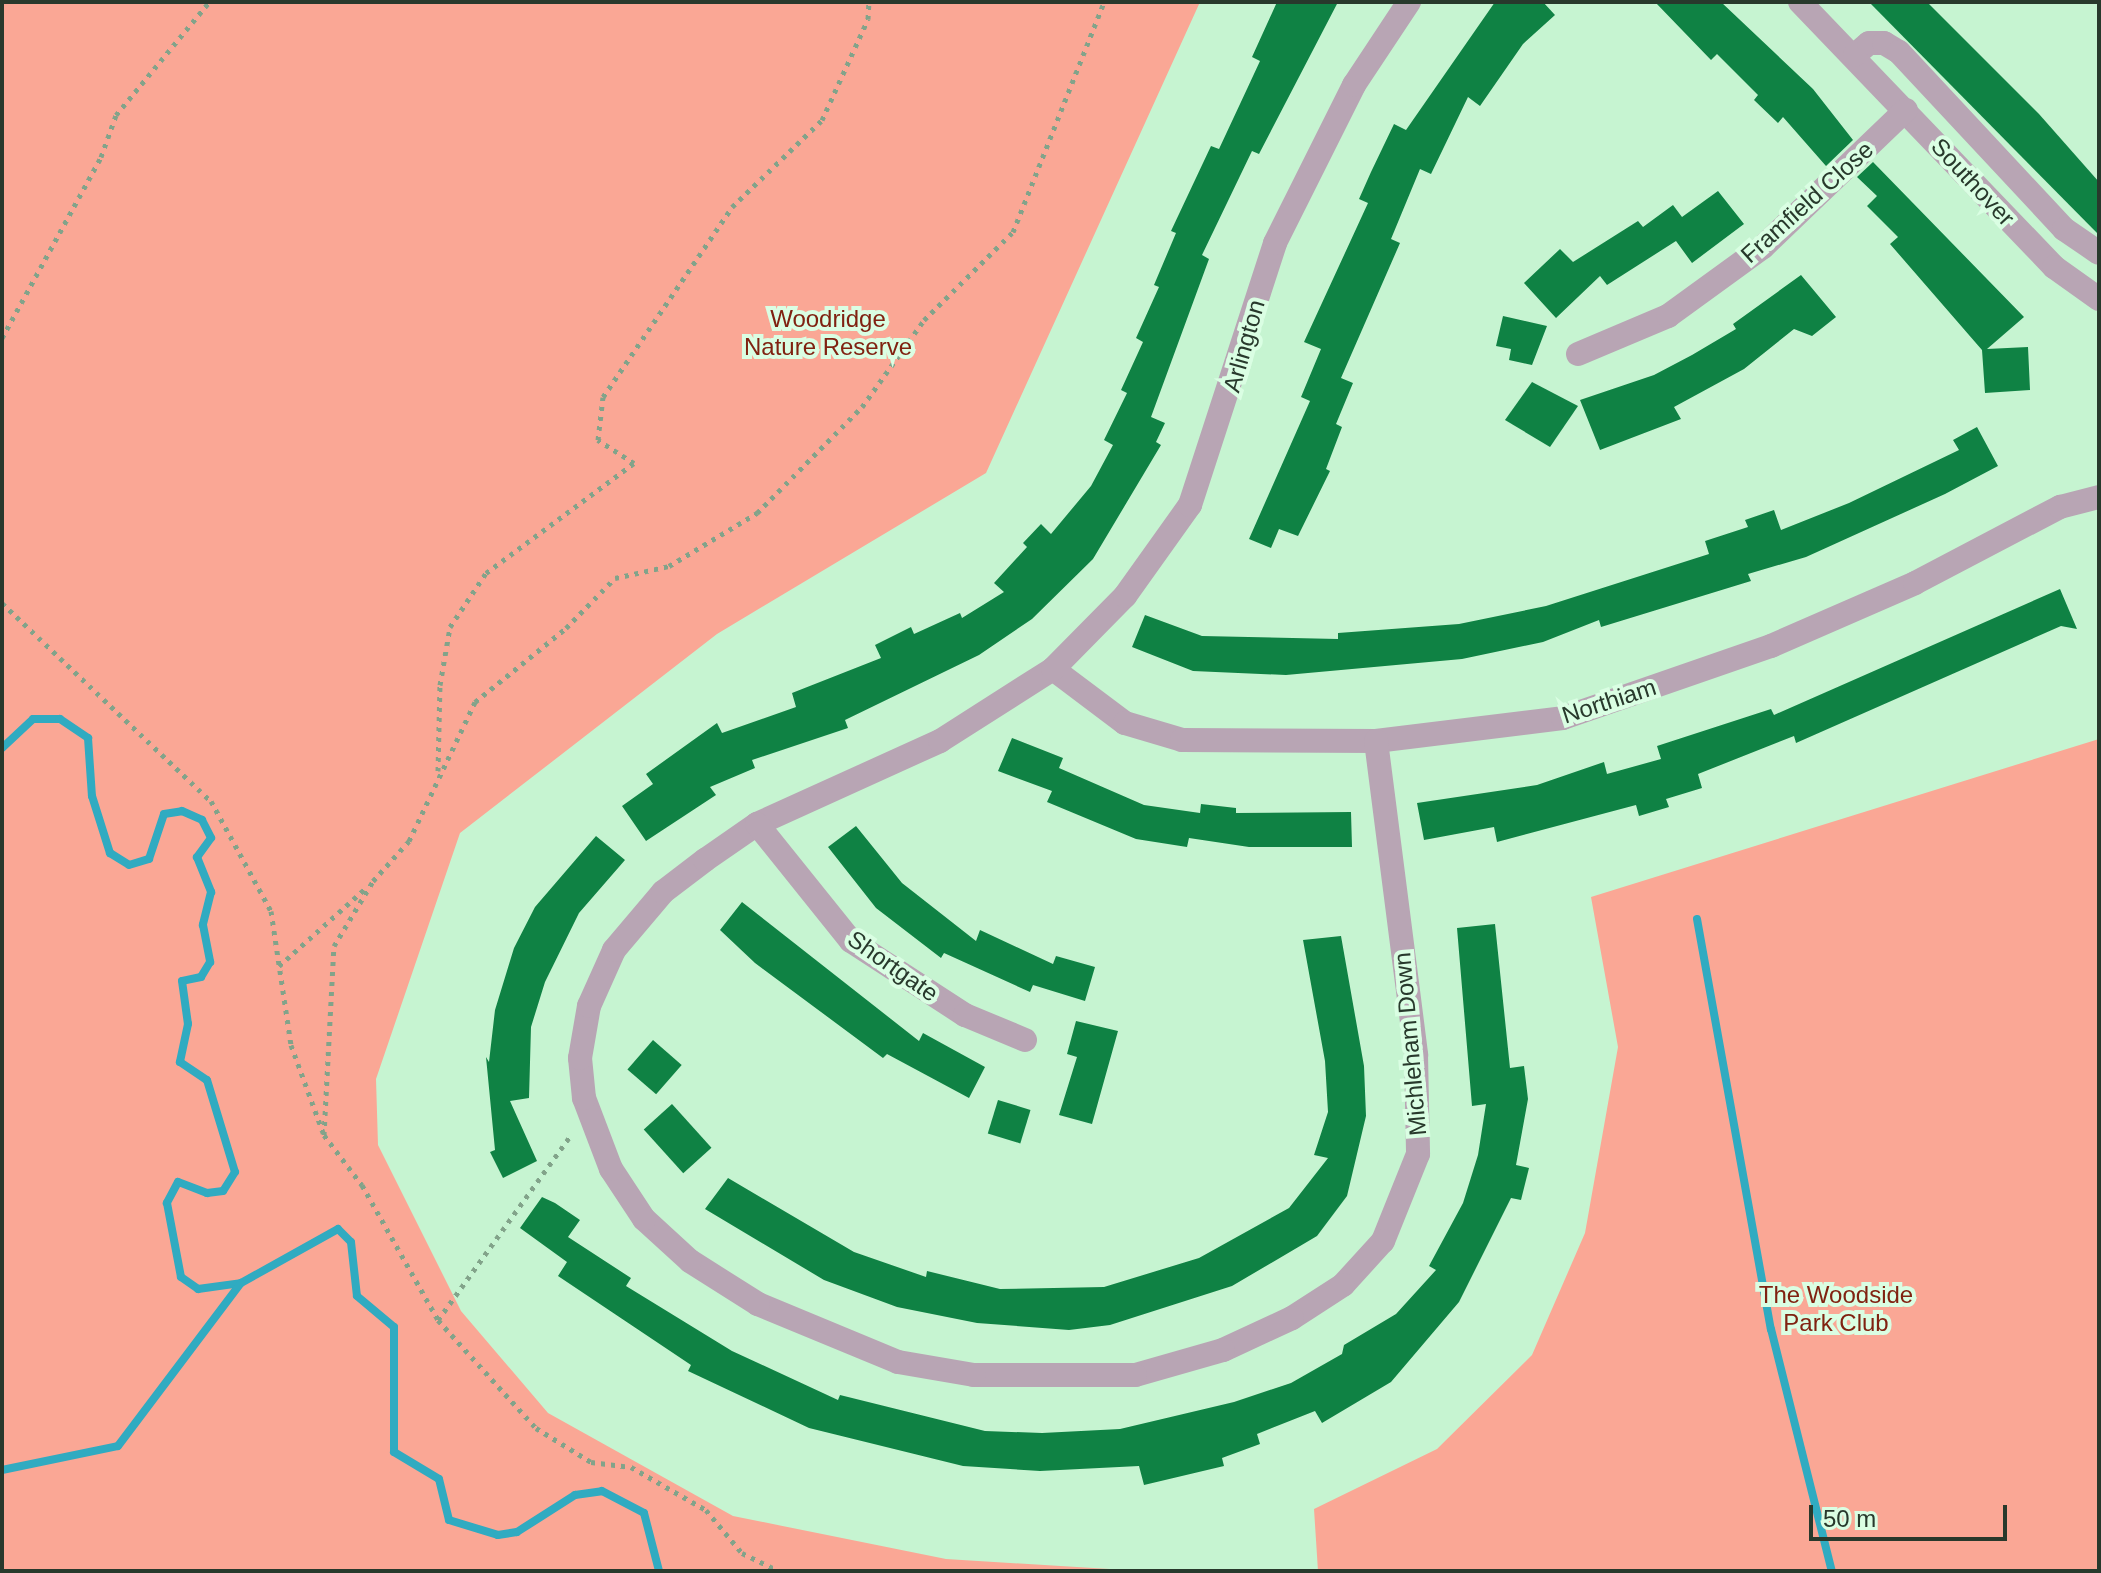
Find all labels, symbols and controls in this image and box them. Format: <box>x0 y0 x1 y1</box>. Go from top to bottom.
street label: Southover <box>1925 132 2021 232</box>
street label: Framfield Close <box>1735 135 1879 269</box>
street label: Arlington <box>1217 297 1271 395</box>
park label: Woodridge Nature Reserve <box>744 305 912 361</box>
street label: Northiam <box>1558 672 1660 730</box>
street label: Shortgate <box>842 924 944 1008</box>
street label: Michleham Down <box>1388 951 1432 1137</box>
park label: The Woodside Park Club <box>1759 1281 1913 1337</box>
scale bar <box>1813 1489 2011 1539</box>
text: 50 m <box>1823 1505 1876 1532</box>

